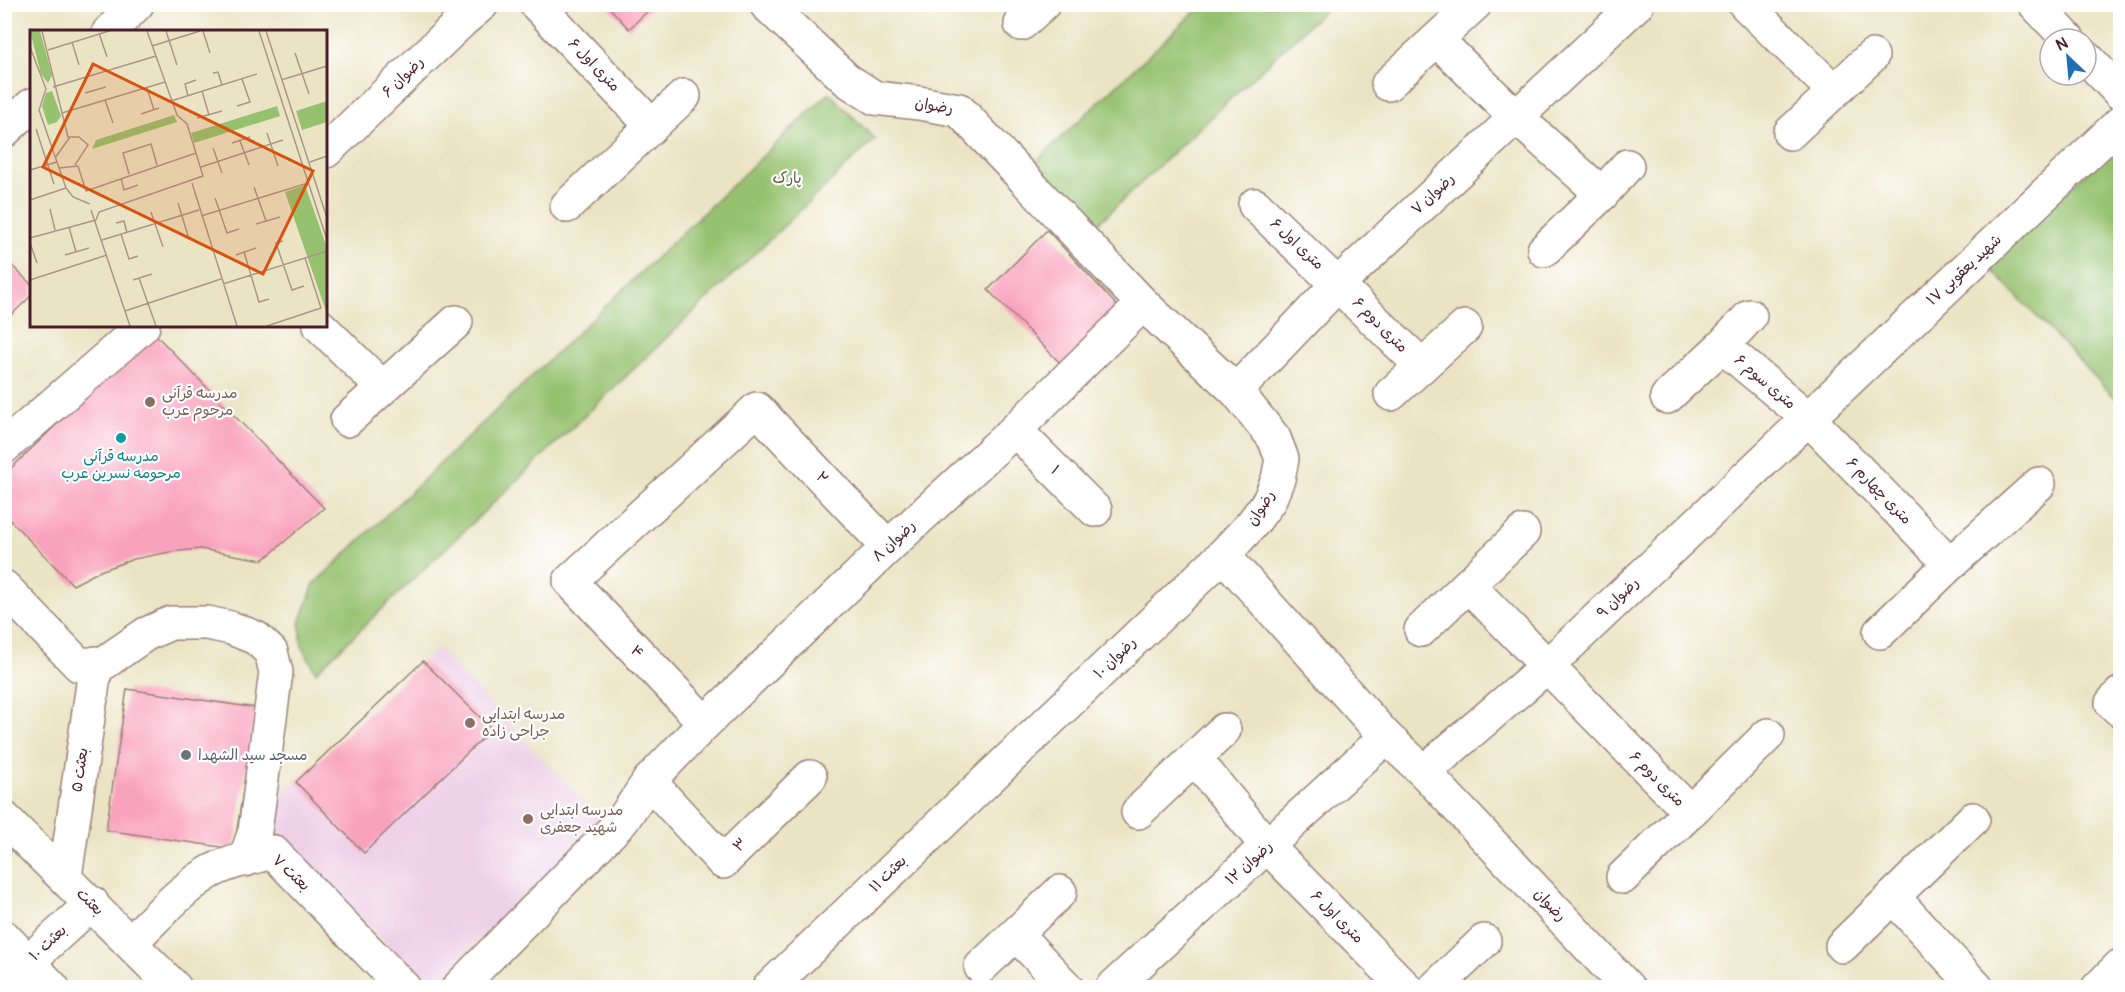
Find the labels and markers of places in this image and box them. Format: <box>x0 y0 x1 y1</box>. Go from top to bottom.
place label: مدرسه قرآنی مرحوم عرب <box>162 384 238 422</box>
marker: مدرسه قرآنی مرحوم عرب <box>143 395 157 409</box>
marker: مدرسه قرآنی مرحومه نسرین عرب <box>114 431 128 445</box>
place label: مدرسه قرآنی مرحومه نسرین عرب <box>61 447 181 483</box>
place label: مدرسه ابتدایی جراحی زاده <box>482 705 565 741</box>
marker: مدرسه ابتدایی جراحی زاده <box>463 716 477 730</box>
place label: مسجد سید الشهدا <box>198 746 308 765</box>
marker: مسجد سید الشهدا <box>179 748 193 762</box>
place label: مدرسه ابتدایی شهید جعفری <box>540 801 623 837</box>
marker: مدرسه ابتدایی شهید جعفری <box>521 812 535 826</box>

